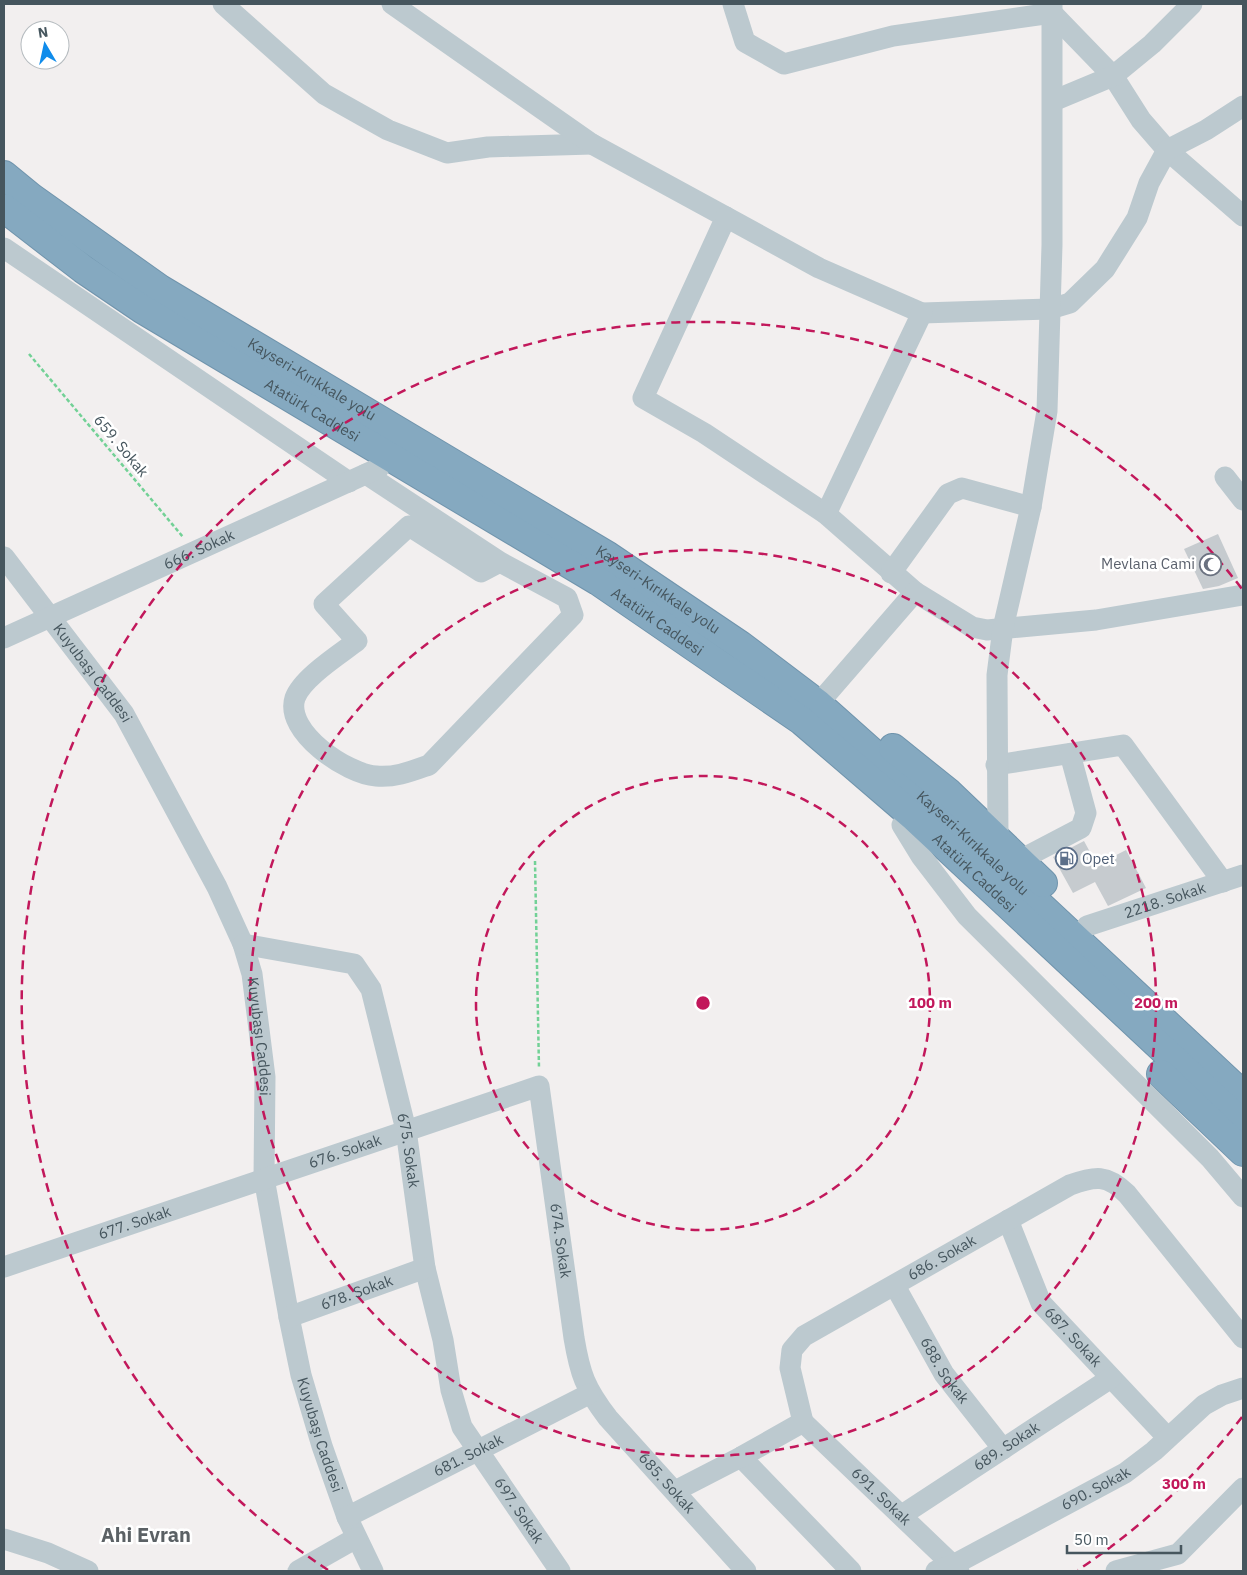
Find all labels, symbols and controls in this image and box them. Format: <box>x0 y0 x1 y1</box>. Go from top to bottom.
north arrow <box>20 20 70 70</box>
text: N <box>37 22 49 42</box>
street label: Kayseri-Kırıkkale yolu <box>244 333 380 425</box>
street label: Atatürk Caddesi <box>261 374 363 446</box>
street label: 659. Sokak <box>90 411 153 481</box>
street label: 666. Sokak <box>160 525 237 573</box>
street label: Kayseri-Kırıkkale yolu <box>592 541 724 638</box>
mosque icon: Mevlana Cami <box>1199 552 1223 576</box>
place label: Mevlana Cami <box>1101 554 1195 573</box>
street label: Atatürk Caddesi <box>608 583 707 660</box>
street label: Kuyubaşı Caddesi <box>49 620 137 725</box>
street label: Kayseri-Kırıkkale yolu <box>913 786 1033 899</box>
street label: Atatürk Caddesi <box>928 829 1020 916</box>
fuel station icon: Opet <box>1054 847 1078 871</box>
place label: Opet <box>1082 849 1115 868</box>
street label: 2218. Sokak <box>1122 878 1208 922</box>
street label: Kuyubaşı Caddesi <box>243 976 275 1096</box>
text: 100 m <box>908 993 952 1012</box>
text: 200 m <box>1134 993 1178 1012</box>
centre of rings <box>694 994 712 1012</box>
street label: 675. Sokak <box>393 1111 424 1189</box>
street label: 676. Sokak <box>306 1130 384 1172</box>
street label: 677. Sokak <box>96 1201 173 1243</box>
street label: 674. Sokak <box>546 1202 576 1279</box>
street label: 686. Sokak <box>904 1230 979 1284</box>
street label: 678. Sokak <box>318 1270 395 1314</box>
street label: 687. Sokak <box>1041 1303 1106 1371</box>
street label: 688. Sokak <box>916 1334 974 1407</box>
street label: Kuyubaşı Caddesi <box>293 1375 347 1495</box>
street label: 689. Sokak <box>969 1417 1043 1475</box>
street label: 681. Sokak <box>430 1429 506 1481</box>
street label: 685. Sokak <box>635 1448 699 1517</box>
street label: 690. Sokak <box>1058 1462 1134 1514</box>
street label: 691. Sokak <box>848 1463 915 1529</box>
street label: 697. Sokak <box>490 1474 548 1547</box>
text: 300 m <box>1162 1474 1206 1493</box>
district label: Ahi Evran <box>101 1521 191 1548</box>
scale bar <box>1067 1522 1181 1554</box>
text: 50 m <box>1074 1530 1109 1549</box>

